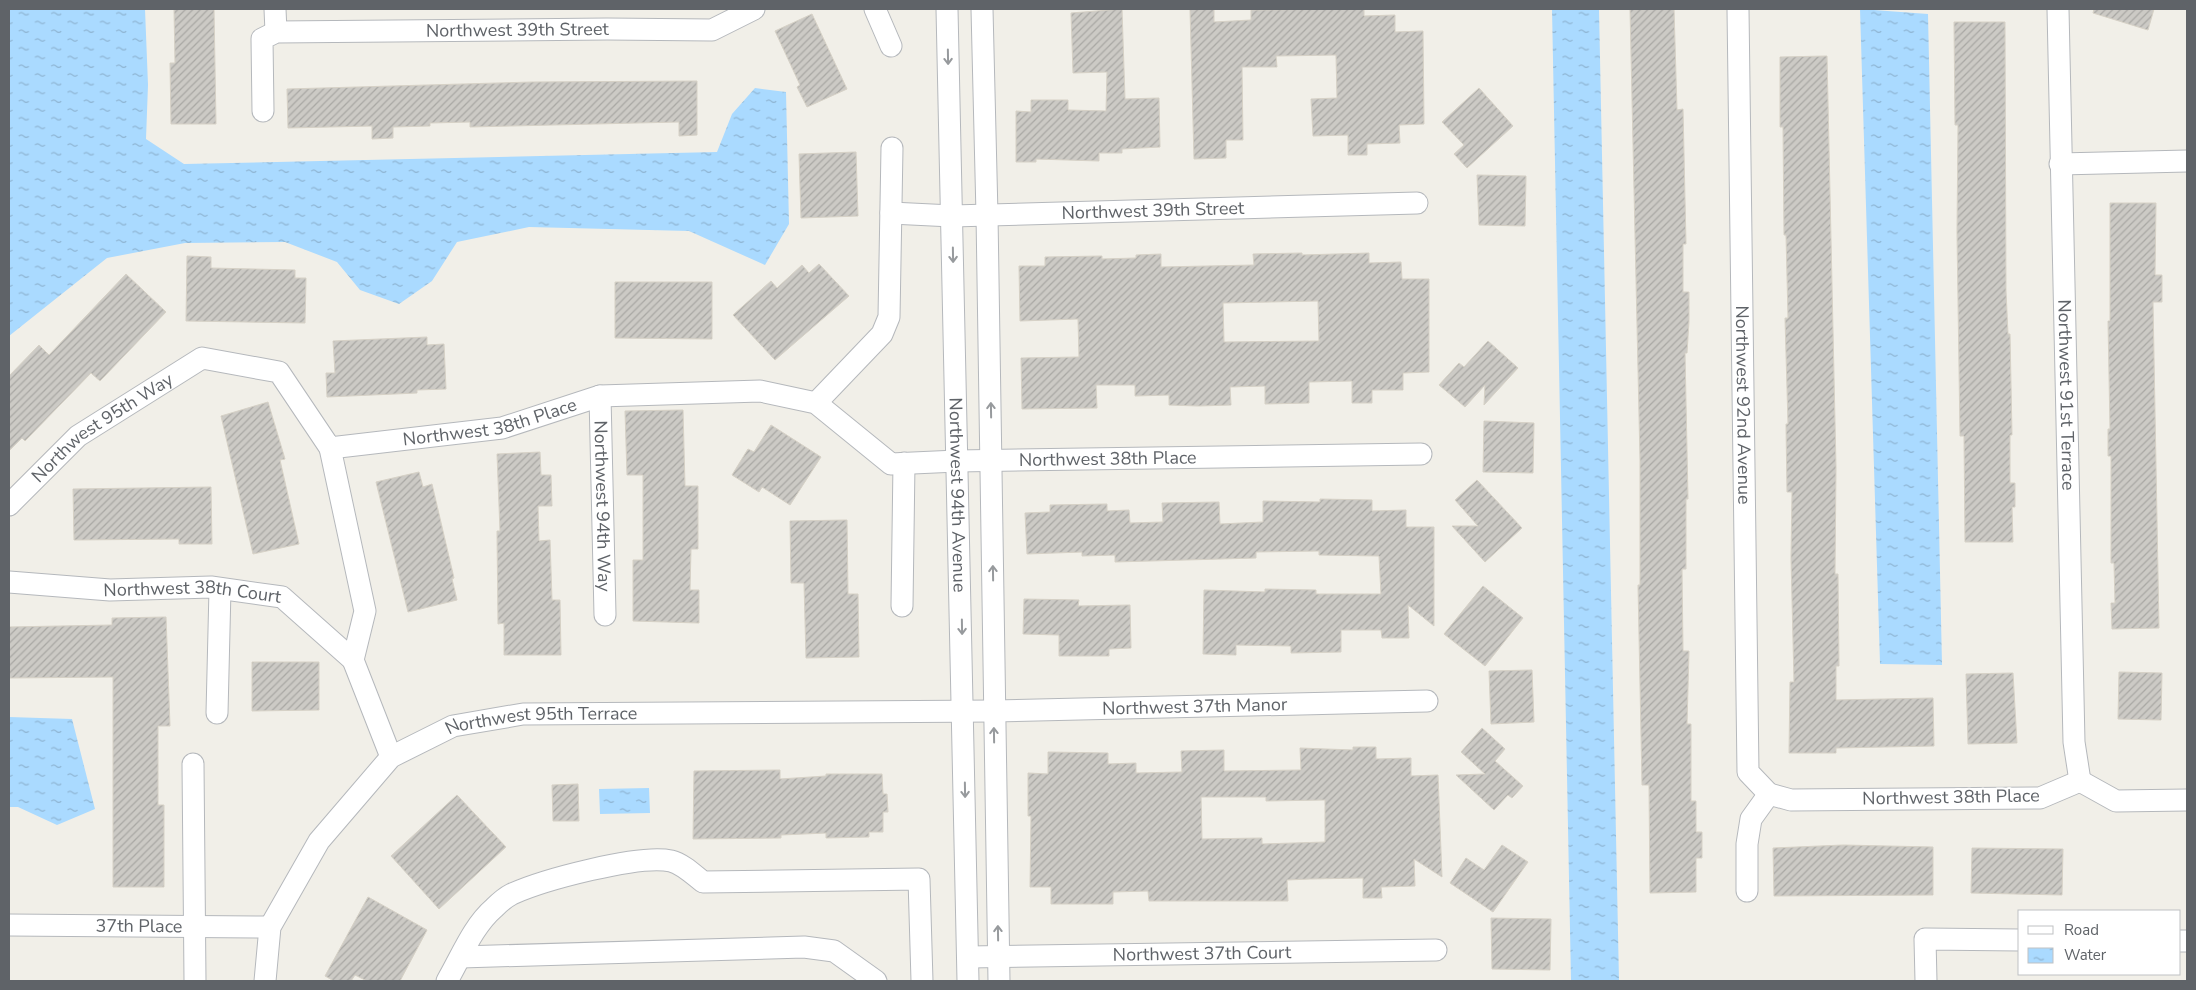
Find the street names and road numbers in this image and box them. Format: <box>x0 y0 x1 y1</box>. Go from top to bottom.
street label: Northwest 39th Street <box>426 17 610 43</box>
street label: Northwest 39th Street <box>1061 196 1245 225</box>
street label: Northwest 91st Terrace <box>2052 299 2081 491</box>
street label: Northwest 92nd Avenue <box>1730 305 1756 505</box>
street label: Northwest 95th Way <box>26 367 178 488</box>
street label: Northwest 38th Place <box>401 392 580 451</box>
street label: Northwest 94th Avenue <box>943 397 972 593</box>
street label: Northwest 94th Way <box>589 420 616 593</box>
street label: Northwest 38th Place <box>1019 445 1197 472</box>
street label: Northwest 38th Court <box>103 575 284 609</box>
street label: Northwest 37th Manor <box>1102 692 1288 720</box>
street label: Northwest 95th Terrace <box>441 701 637 740</box>
street label: Northwest 38th Place <box>1862 783 2040 811</box>
street label: 37th Place <box>95 914 183 938</box>
street label: Northwest 37th Court <box>1113 940 1292 967</box>

